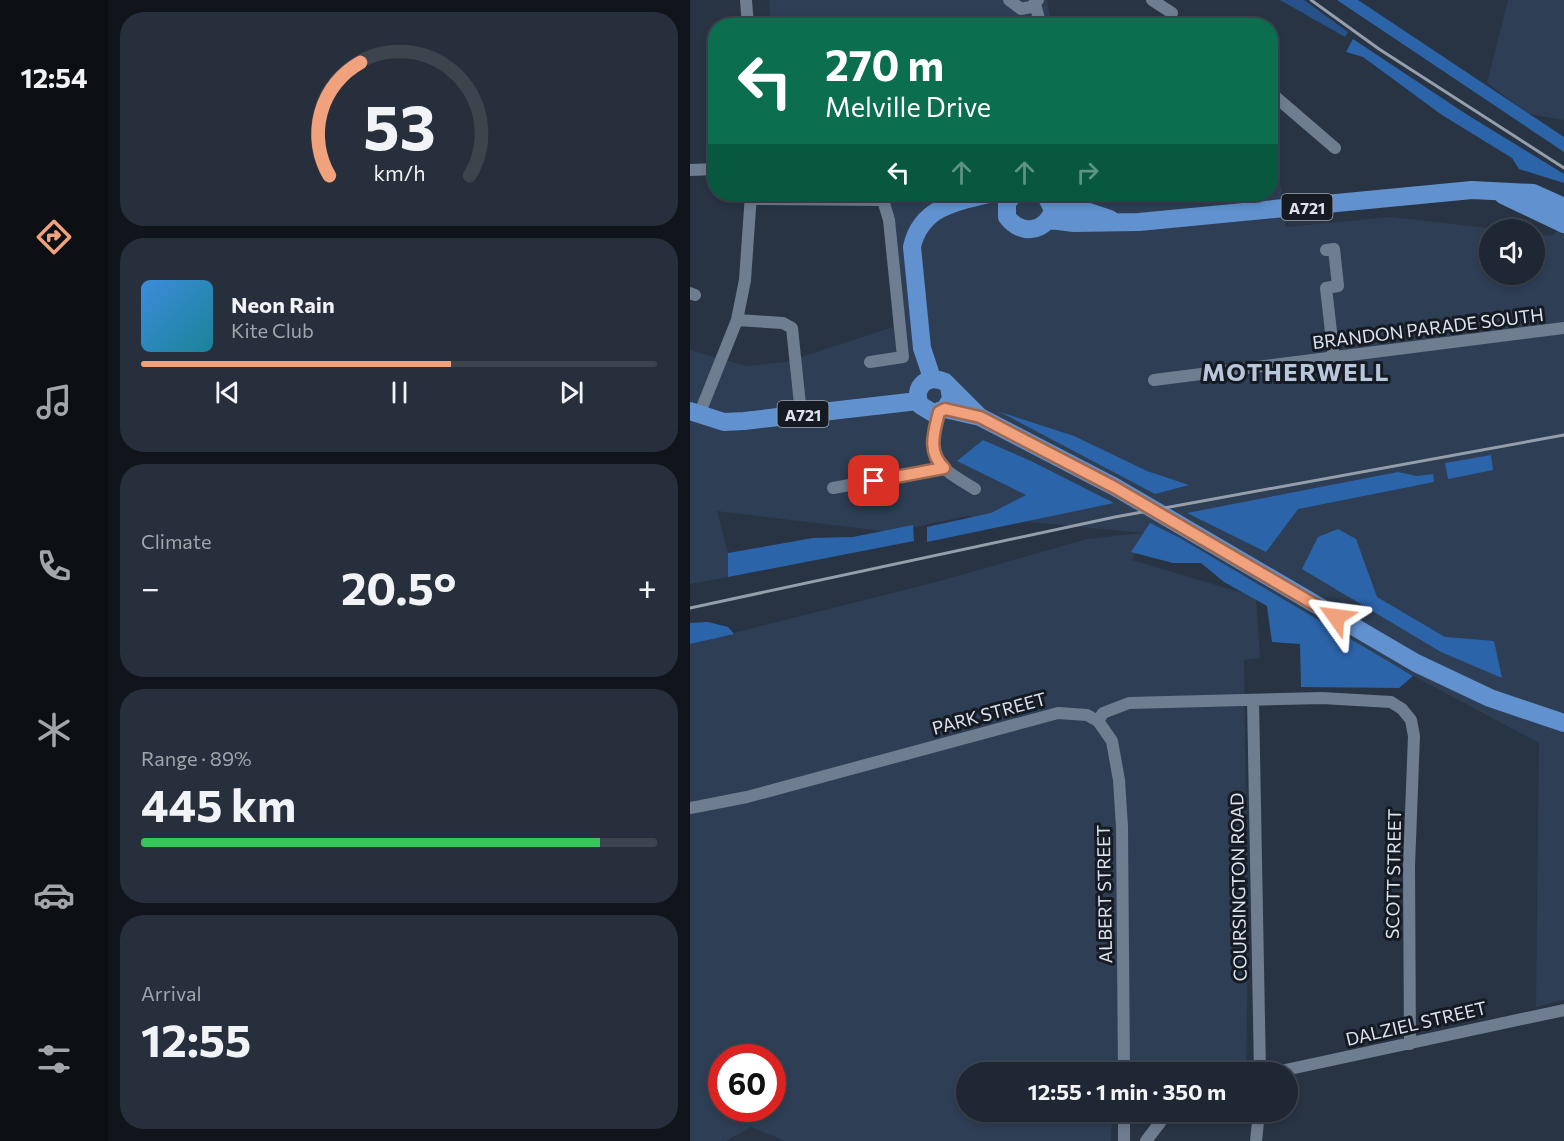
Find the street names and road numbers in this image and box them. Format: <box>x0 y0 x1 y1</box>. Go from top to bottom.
road number: A721 <box>1282 194 1332 220</box>
street label: BRANDON PARADE SOUTH <box>1311 303 1545 353</box>
road number: A721 <box>778 401 828 427</box>
street label: PARK STREET <box>930 687 1048 739</box>
street label: COURSINGTON ROAD <box>1225 792 1251 982</box>
street label: SCOTT STREET <box>1381 809 1405 939</box>
street label: ALBERT STREET <box>1092 825 1116 963</box>
street label: DALZIEL STREET <box>1343 996 1489 1050</box>

